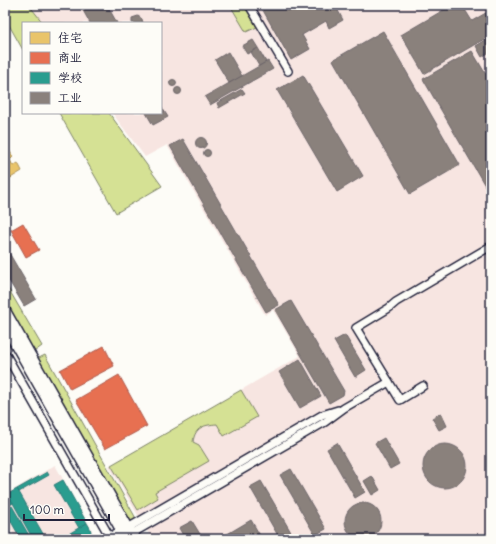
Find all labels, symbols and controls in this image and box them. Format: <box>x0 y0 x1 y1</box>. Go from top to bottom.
legend <box>22 22 162 114</box>
text: 住宅 <box>58 30 82 45</box>
text: 商业 <box>58 50 82 65</box>
text: 学校 <box>58 70 82 85</box>
text: 工业 <box>58 90 82 105</box>
scale bar <box>24 496 109 522</box>
text: 100 m <box>30 502 64 517</box>

